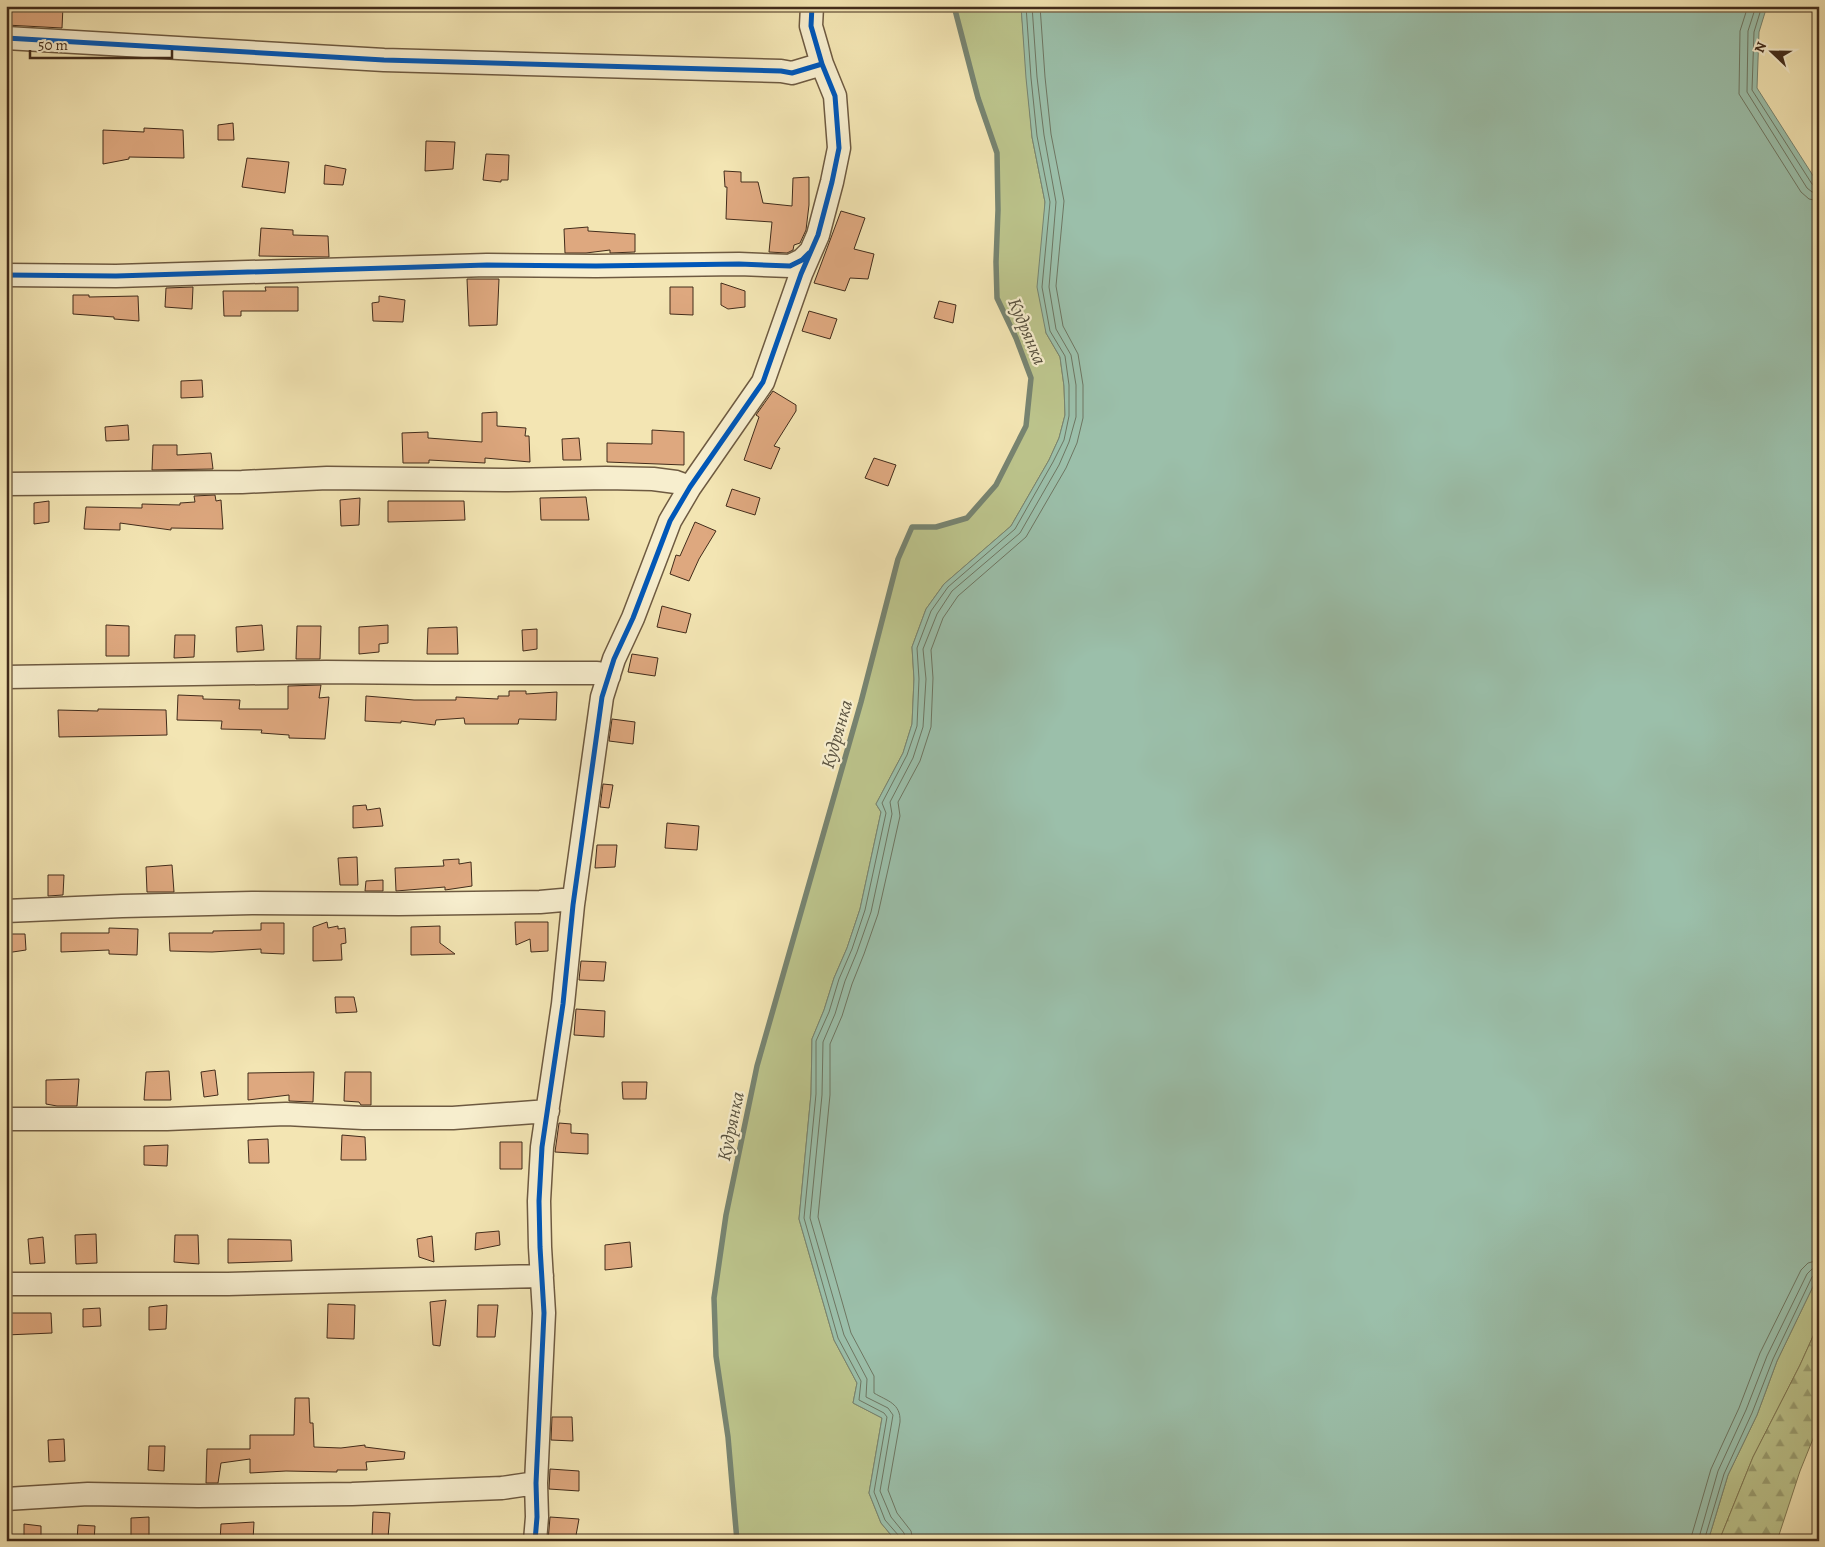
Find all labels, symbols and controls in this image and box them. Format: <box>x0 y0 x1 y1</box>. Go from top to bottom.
scale bar <box>30 28 172 60</box>
north arrow <box>1748 28 1798 78</box>
text: 50 m <box>38 35 68 55</box>
text: N <box>1750 39 1771 56</box>
water label: Кудрянка <box>1001 294 1053 369</box>
water label: Кудрянка <box>815 697 859 772</box>
water label: Кудрянка <box>711 1089 751 1163</box>

